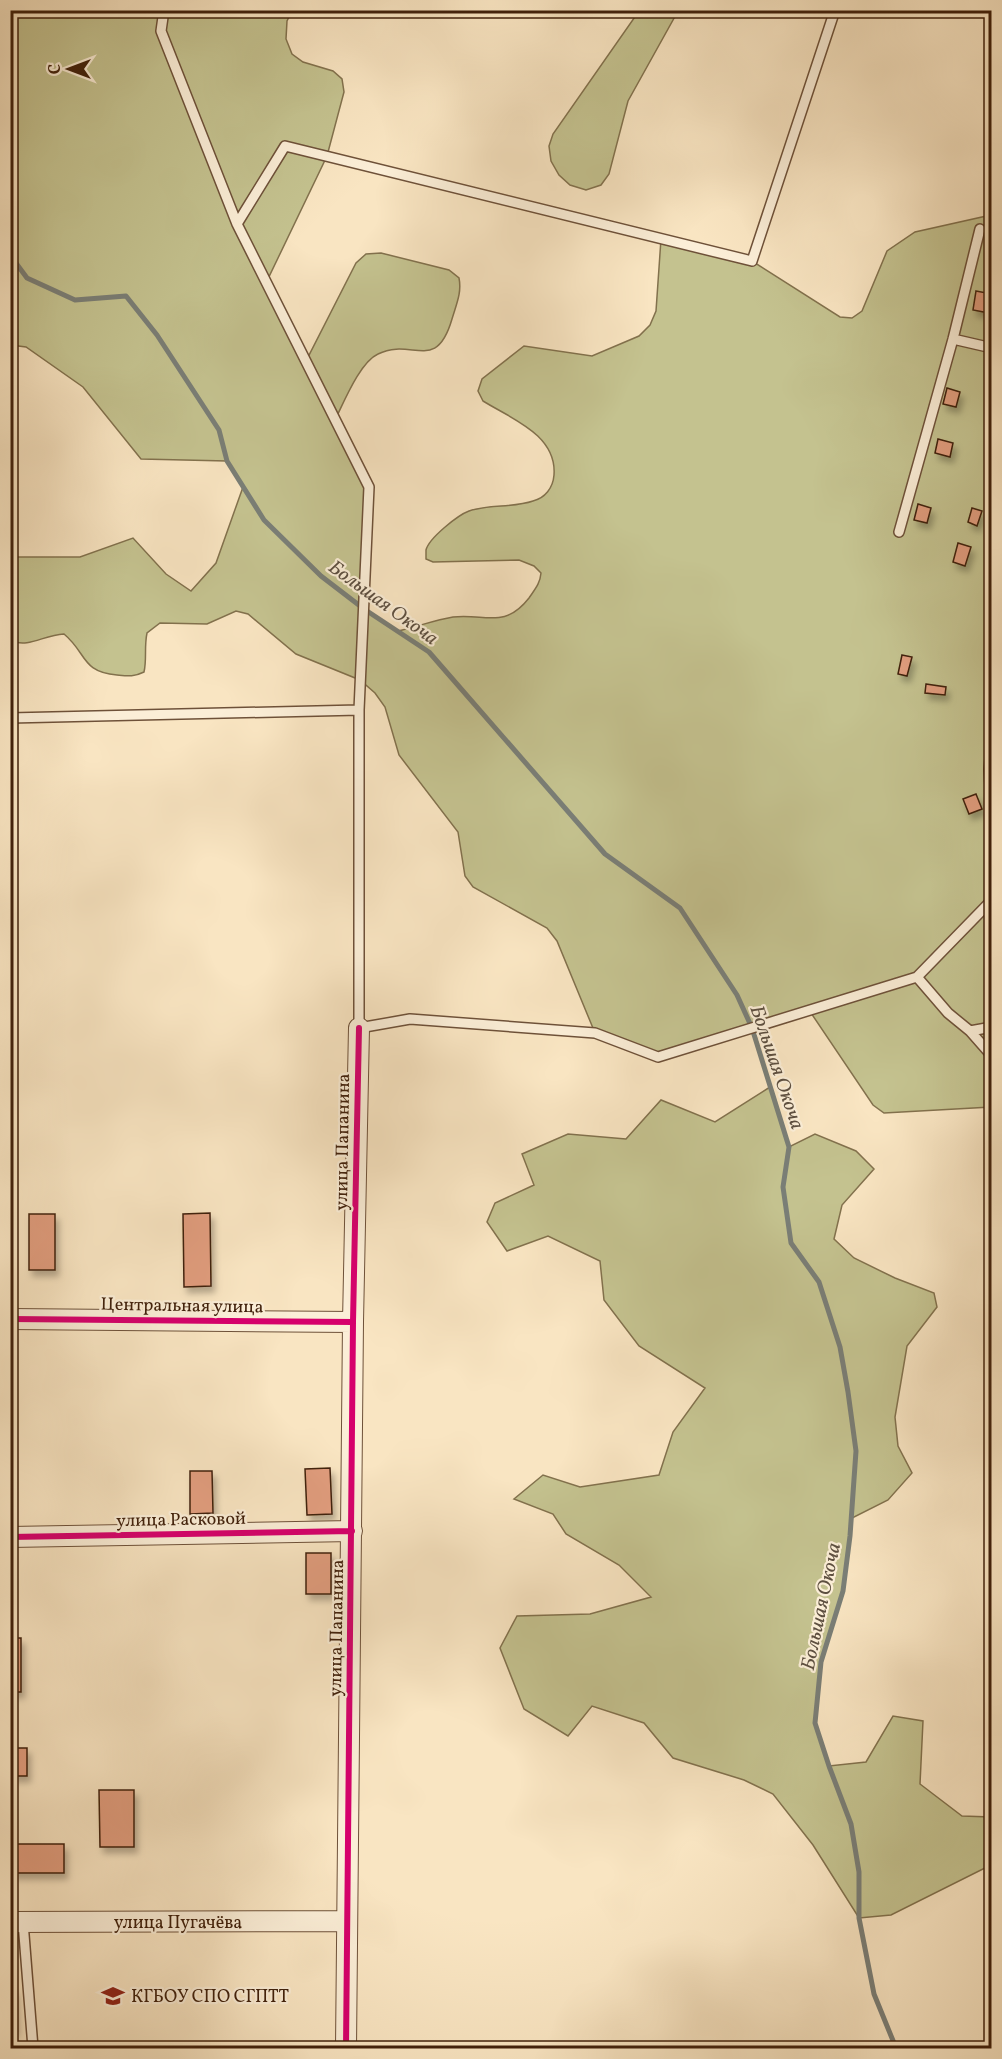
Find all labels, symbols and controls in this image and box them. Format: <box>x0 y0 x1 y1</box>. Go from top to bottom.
north arrow <box>39 39 99 99</box>
text: С <box>45 64 67 74</box>
water label: Большая Окоча <box>322 554 443 653</box>
water label: Большая Окоча <box>742 1002 810 1133</box>
street label: улица Папанина <box>330 1073 357 1211</box>
street label: Центральная улица <box>100 1293 264 1320</box>
street label: улица Расковой <box>116 1507 246 1534</box>
water label: Большая Окоча <box>795 1540 849 1673</box>
street label: улица Папанина <box>324 1559 351 1697</box>
street label: улица Пугачёва <box>114 1911 242 1936</box>
school or university icon: КГБОУ СПО СГПТТ <box>100 1983 126 2009</box>
place label: КГБОУ СПО СГПТТ <box>131 1985 289 2010</box>

